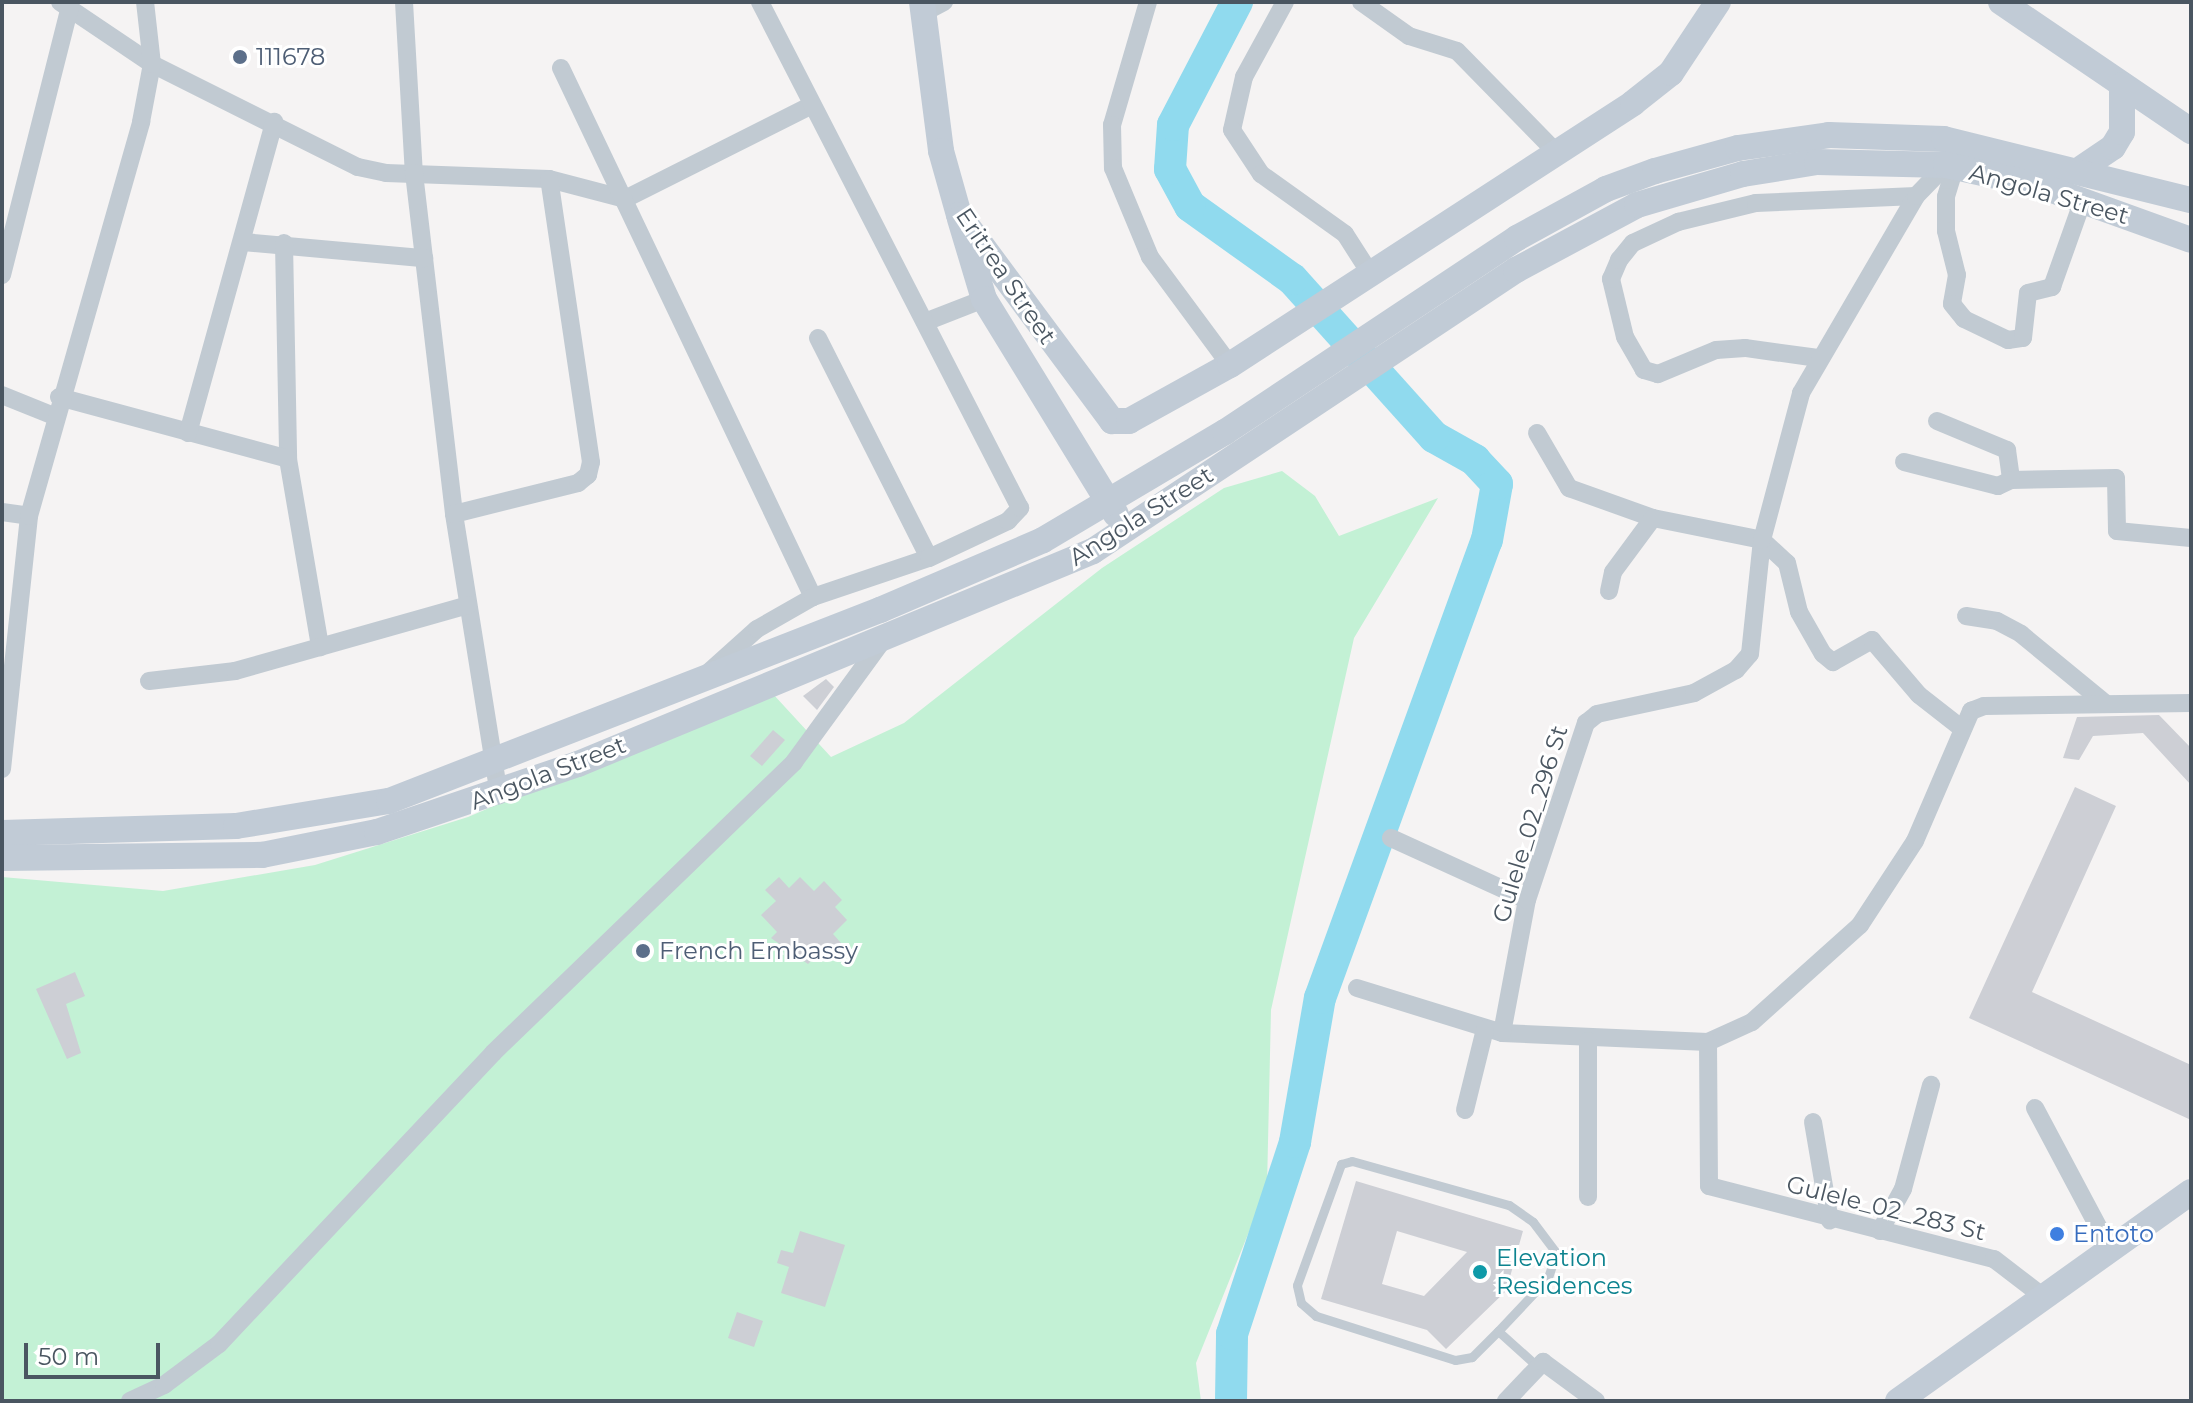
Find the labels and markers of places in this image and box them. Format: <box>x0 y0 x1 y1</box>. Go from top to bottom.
place label: 111678 <box>256 43 325 71</box>
marker: 111678 <box>231 48 249 66</box>
place label: French Embassy <box>659 937 858 965</box>
marker: French Embassy <box>634 942 652 960</box>
place label: Entoto <box>2073 1220 2154 1248</box>
marker: Entoto <box>2048 1225 2066 1243</box>
place label: Elevation Residences <box>1496 1244 1633 1300</box>
marker: Elevation Residences <box>1471 1263 1489 1281</box>

